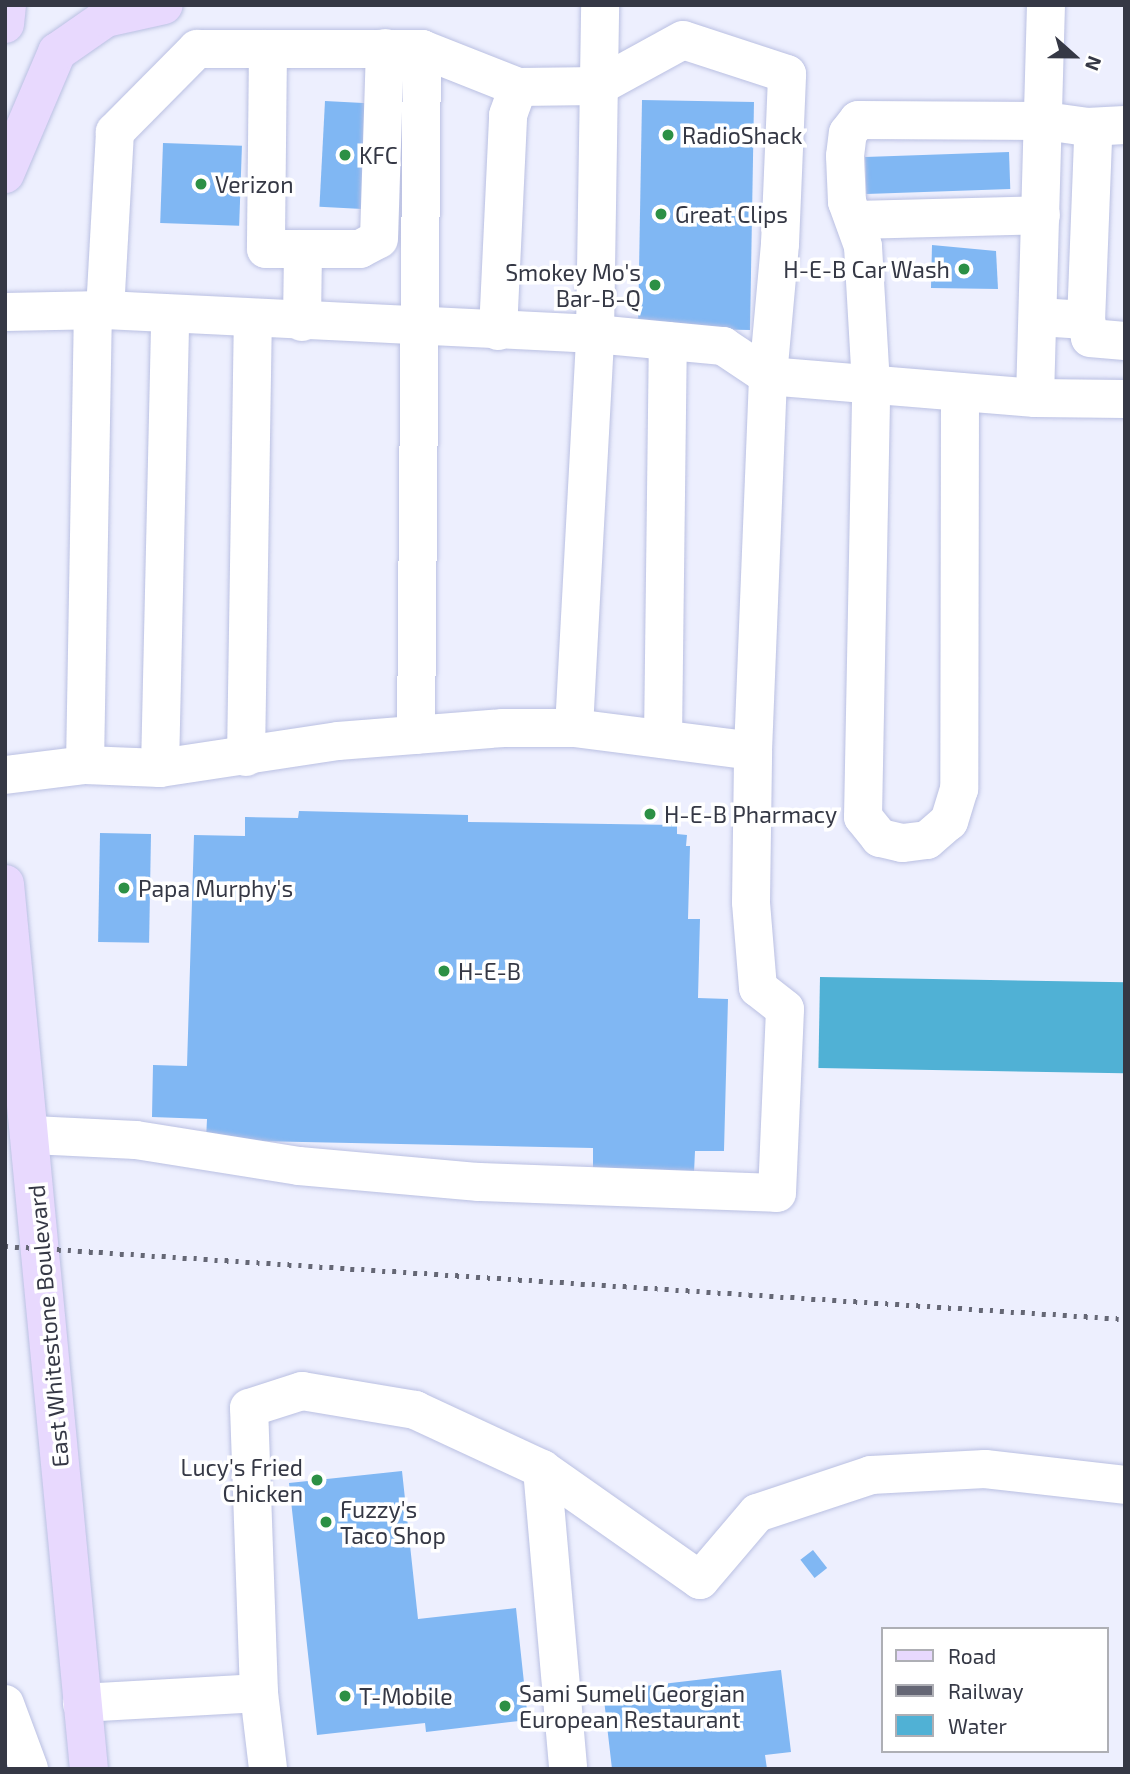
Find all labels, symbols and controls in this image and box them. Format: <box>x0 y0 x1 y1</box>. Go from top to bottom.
north arrow <box>1039 21 1109 91</box>
text: N <box>1081 53 1107 74</box>
place label: RadioShack <box>682 121 802 149</box>
marker: RadioShack <box>660 127 676 143</box>
place label: KFC <box>359 141 398 169</box>
marker: KFC <box>337 147 353 163</box>
place label: Verizon <box>215 170 294 198</box>
marker: Verizon <box>193 176 209 192</box>
place label: Great Clips <box>675 200 788 228</box>
marker: Great Clips <box>653 206 669 222</box>
place label: H-E-B Car Wash <box>783 255 950 283</box>
place label: Smokey Mo's Bar-B-Q <box>505 258 641 312</box>
marker: H-E-B Car Wash <box>956 261 972 277</box>
marker: Smokey Mo's Bar-B-Q <box>647 277 663 293</box>
place label: H-E-B Pharmacy <box>664 800 837 828</box>
marker: H-E-B Pharmacy <box>642 806 658 822</box>
place label: Papa Murphy's <box>138 874 293 902</box>
marker: Papa Murphy's <box>116 880 132 896</box>
place label: H-E-B <box>458 957 521 985</box>
marker: H-E-B <box>436 963 452 979</box>
street label: East Whitestone Boulevard <box>22 1183 74 1469</box>
place label: Lucy's Fried Chicken <box>181 1453 303 1507</box>
marker: Lucy's Fried Chicken <box>309 1472 325 1488</box>
place label: Fuzzy's Taco Shop <box>340 1495 446 1549</box>
marker: Fuzzy's Taco Shop <box>318 1514 334 1530</box>
legend <box>881 1627 1109 1753</box>
text: Road <box>948 1643 996 1668</box>
text: Railway <box>948 1678 1024 1703</box>
place label: Sami Sumeli Georgian European Restaurant <box>519 1679 745 1733</box>
place label: T-Mobile <box>359 1682 453 1710</box>
marker: T-Mobile <box>337 1688 353 1704</box>
marker: Sami Sumeli Georgian European Restaurant <box>497 1698 513 1714</box>
text: Water <box>948 1713 1007 1738</box>

